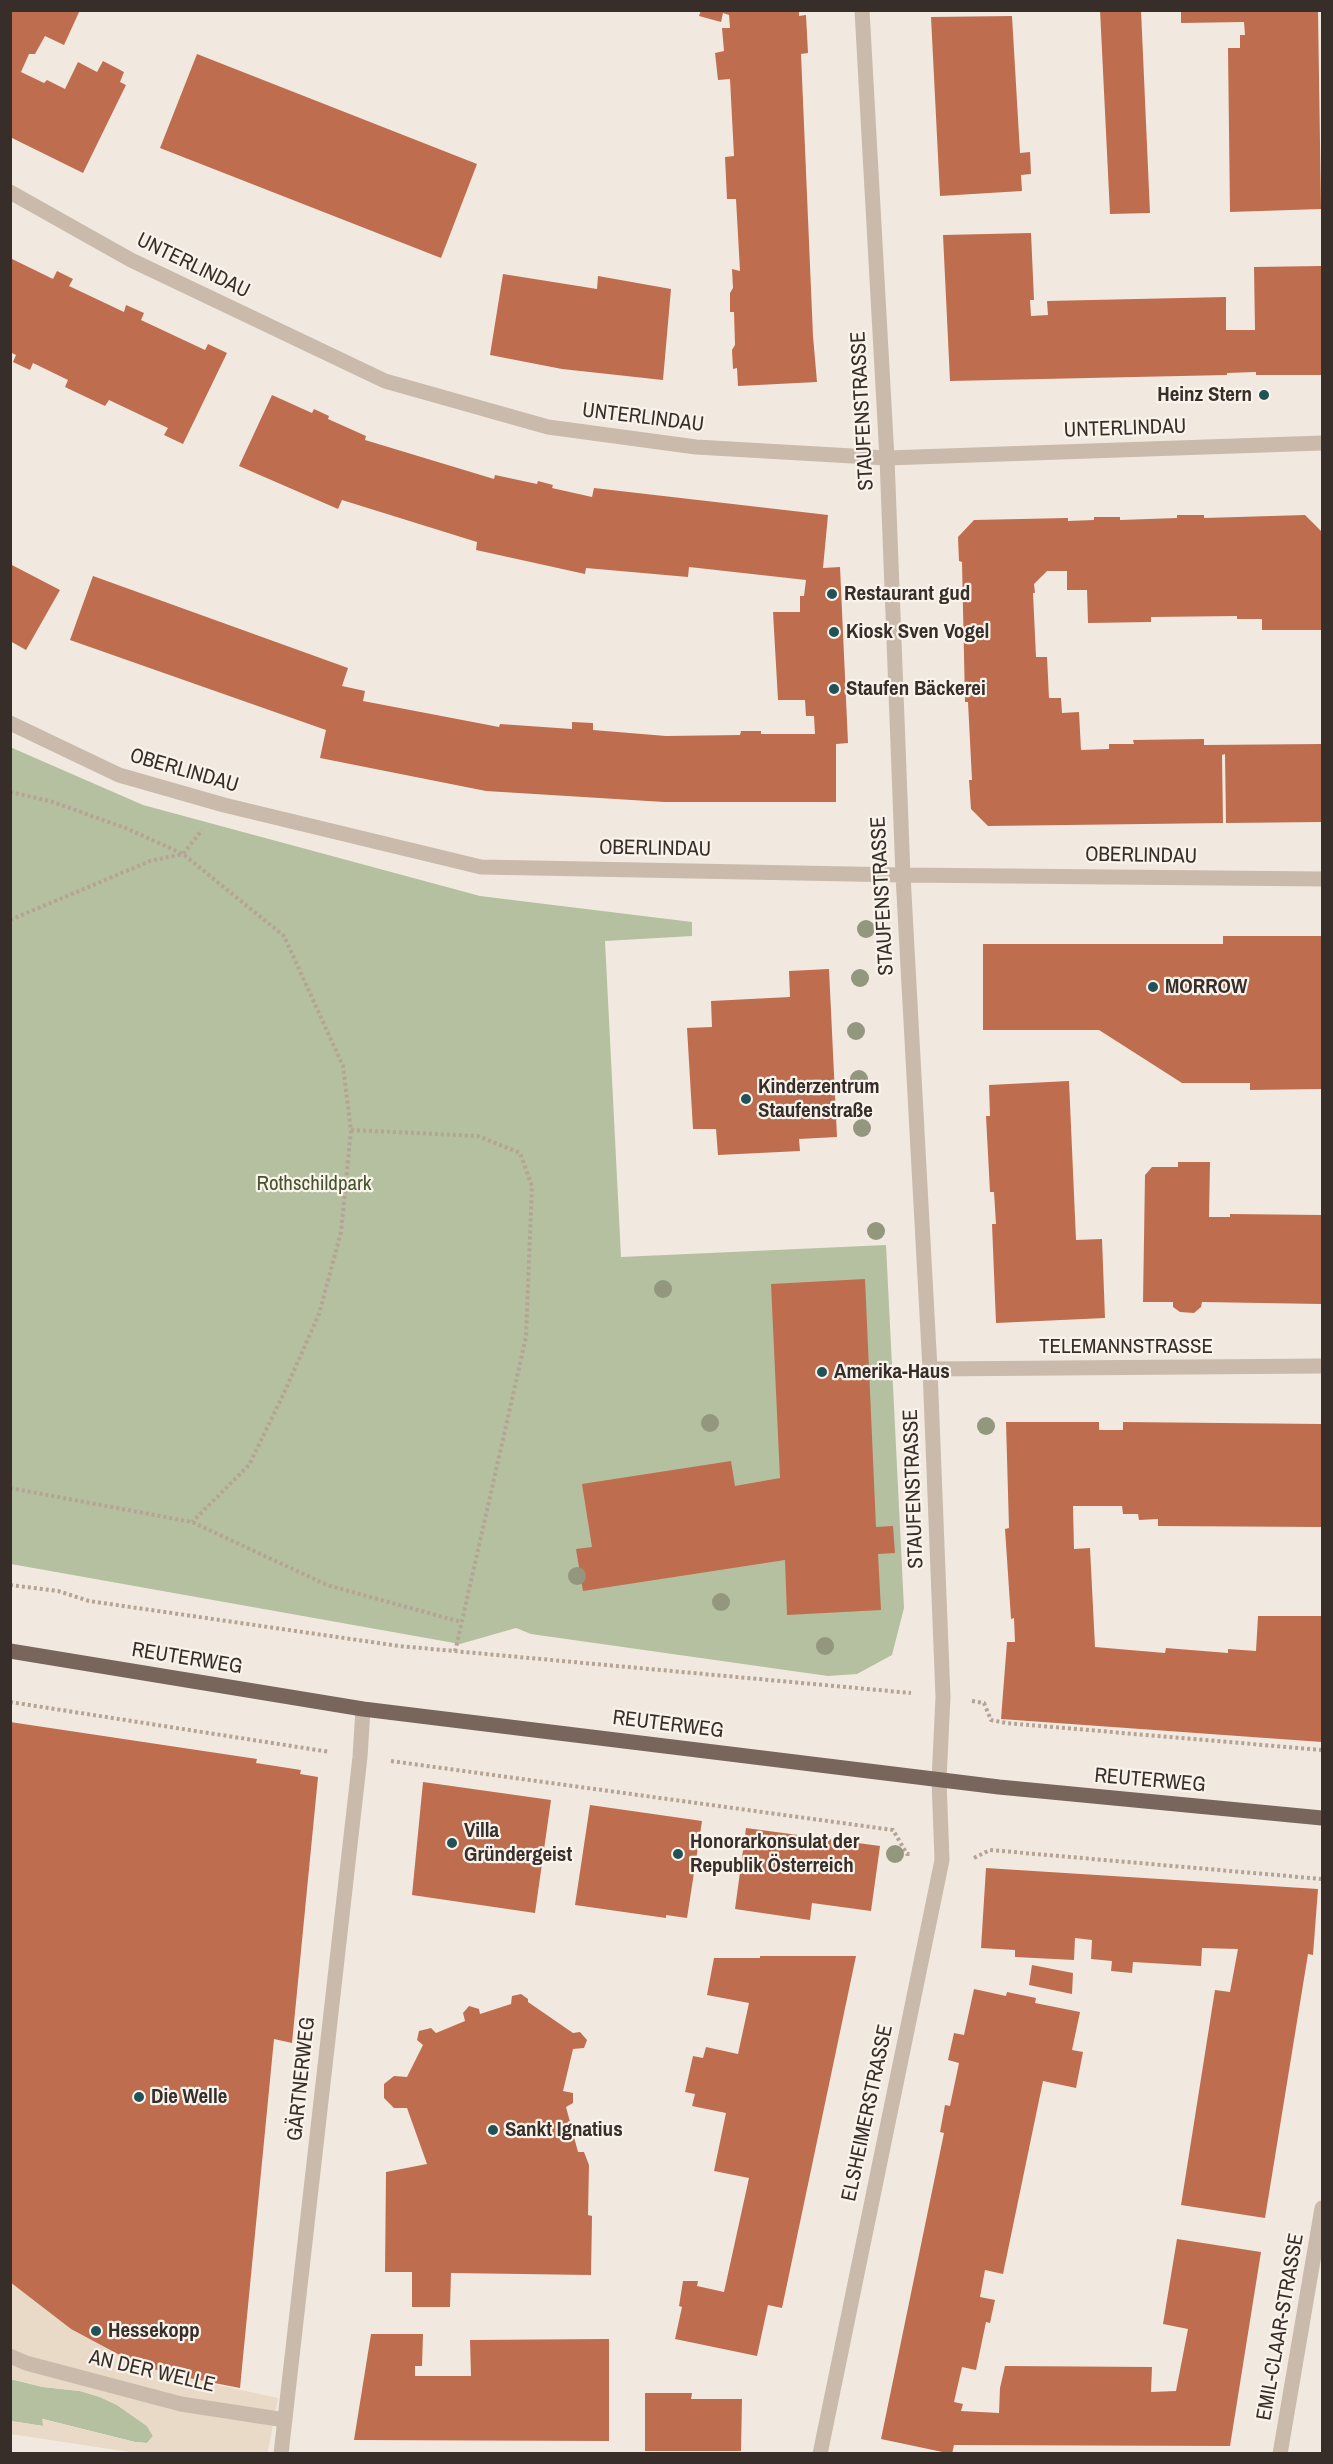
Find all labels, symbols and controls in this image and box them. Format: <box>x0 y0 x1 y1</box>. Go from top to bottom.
street label: UNTERLINDAU <box>132 228 254 304</box>
street label: STAUFENSTRASSE <box>846 331 880 491</box>
place label: Heinz Stern <box>1157 382 1252 408</box>
marker: Heinz Stern <box>1257 388 1271 402</box>
street label: UNTERLINDAU <box>581 398 705 438</box>
street label: UNTERLINDAU <box>1063 414 1187 444</box>
place label: Restaurant gud <box>844 581 970 607</box>
marker: Restaurant gud <box>825 587 839 601</box>
place label: Kiosk Sven Vogel <box>846 619 989 645</box>
marker: Kiosk Sven Vogel <box>827 625 841 639</box>
place label: Staufen Bäckerei <box>846 676 986 702</box>
marker: Staufen Bäckerei <box>827 682 841 696</box>
street label: OBERLINDAU <box>127 743 241 799</box>
street label: STAUFENSTRASSE <box>866 816 900 976</box>
street label: OBERLINDAU <box>599 835 711 863</box>
street label: OBERLINDAU <box>1085 842 1197 870</box>
place label: MORROW <box>1165 974 1247 1000</box>
marker: MORROW <box>1146 980 1160 994</box>
place label: Kinderzentrum Staufenstraße <box>758 1074 880 1124</box>
marker: Kinderzentrum Staufenstraße <box>739 1092 753 1106</box>
park label: Rothschildpark <box>257 1171 371 1197</box>
street label: TELEMANNSTRASSE <box>1039 1334 1213 1360</box>
place label: Amerika-Haus <box>834 1359 950 1385</box>
marker: Amerika-Haus <box>815 1365 829 1379</box>
street label: STAUFENSTRASSE <box>899 1409 929 1569</box>
street label: REUTERWEG <box>130 1638 244 1680</box>
street label: REUTERWEG <box>611 1706 725 1744</box>
street label: REUTERWEG <box>1093 1764 1207 1798</box>
place label: Villa Gründergeist <box>464 1818 572 1868</box>
place label: Honorarkonsulat der Republik Österreich <box>690 1829 859 1879</box>
marker: Villa Gründergeist <box>445 1836 459 1850</box>
marker: Honorarkonsulat der Republik Österreich <box>671 1847 685 1861</box>
street label: GÄRTNERWEG <box>283 2016 321 2142</box>
street label: ELSHEIMERSTRASSE <box>837 2022 899 2204</box>
place label: Die Welle <box>151 2084 227 2110</box>
marker: Die Welle <box>132 2090 146 2104</box>
place label: Sankt Ignatius <box>505 2117 623 2143</box>
marker: Sankt Ignatius <box>486 2123 500 2137</box>
street label: EMIL-CLAAR-STRASSE <box>1252 2232 1310 2422</box>
place label: Hessekopp <box>108 2318 200 2344</box>
marker: Hessekopp <box>89 2324 103 2338</box>
street label: AN DER WELLE <box>87 2345 217 2399</box>

